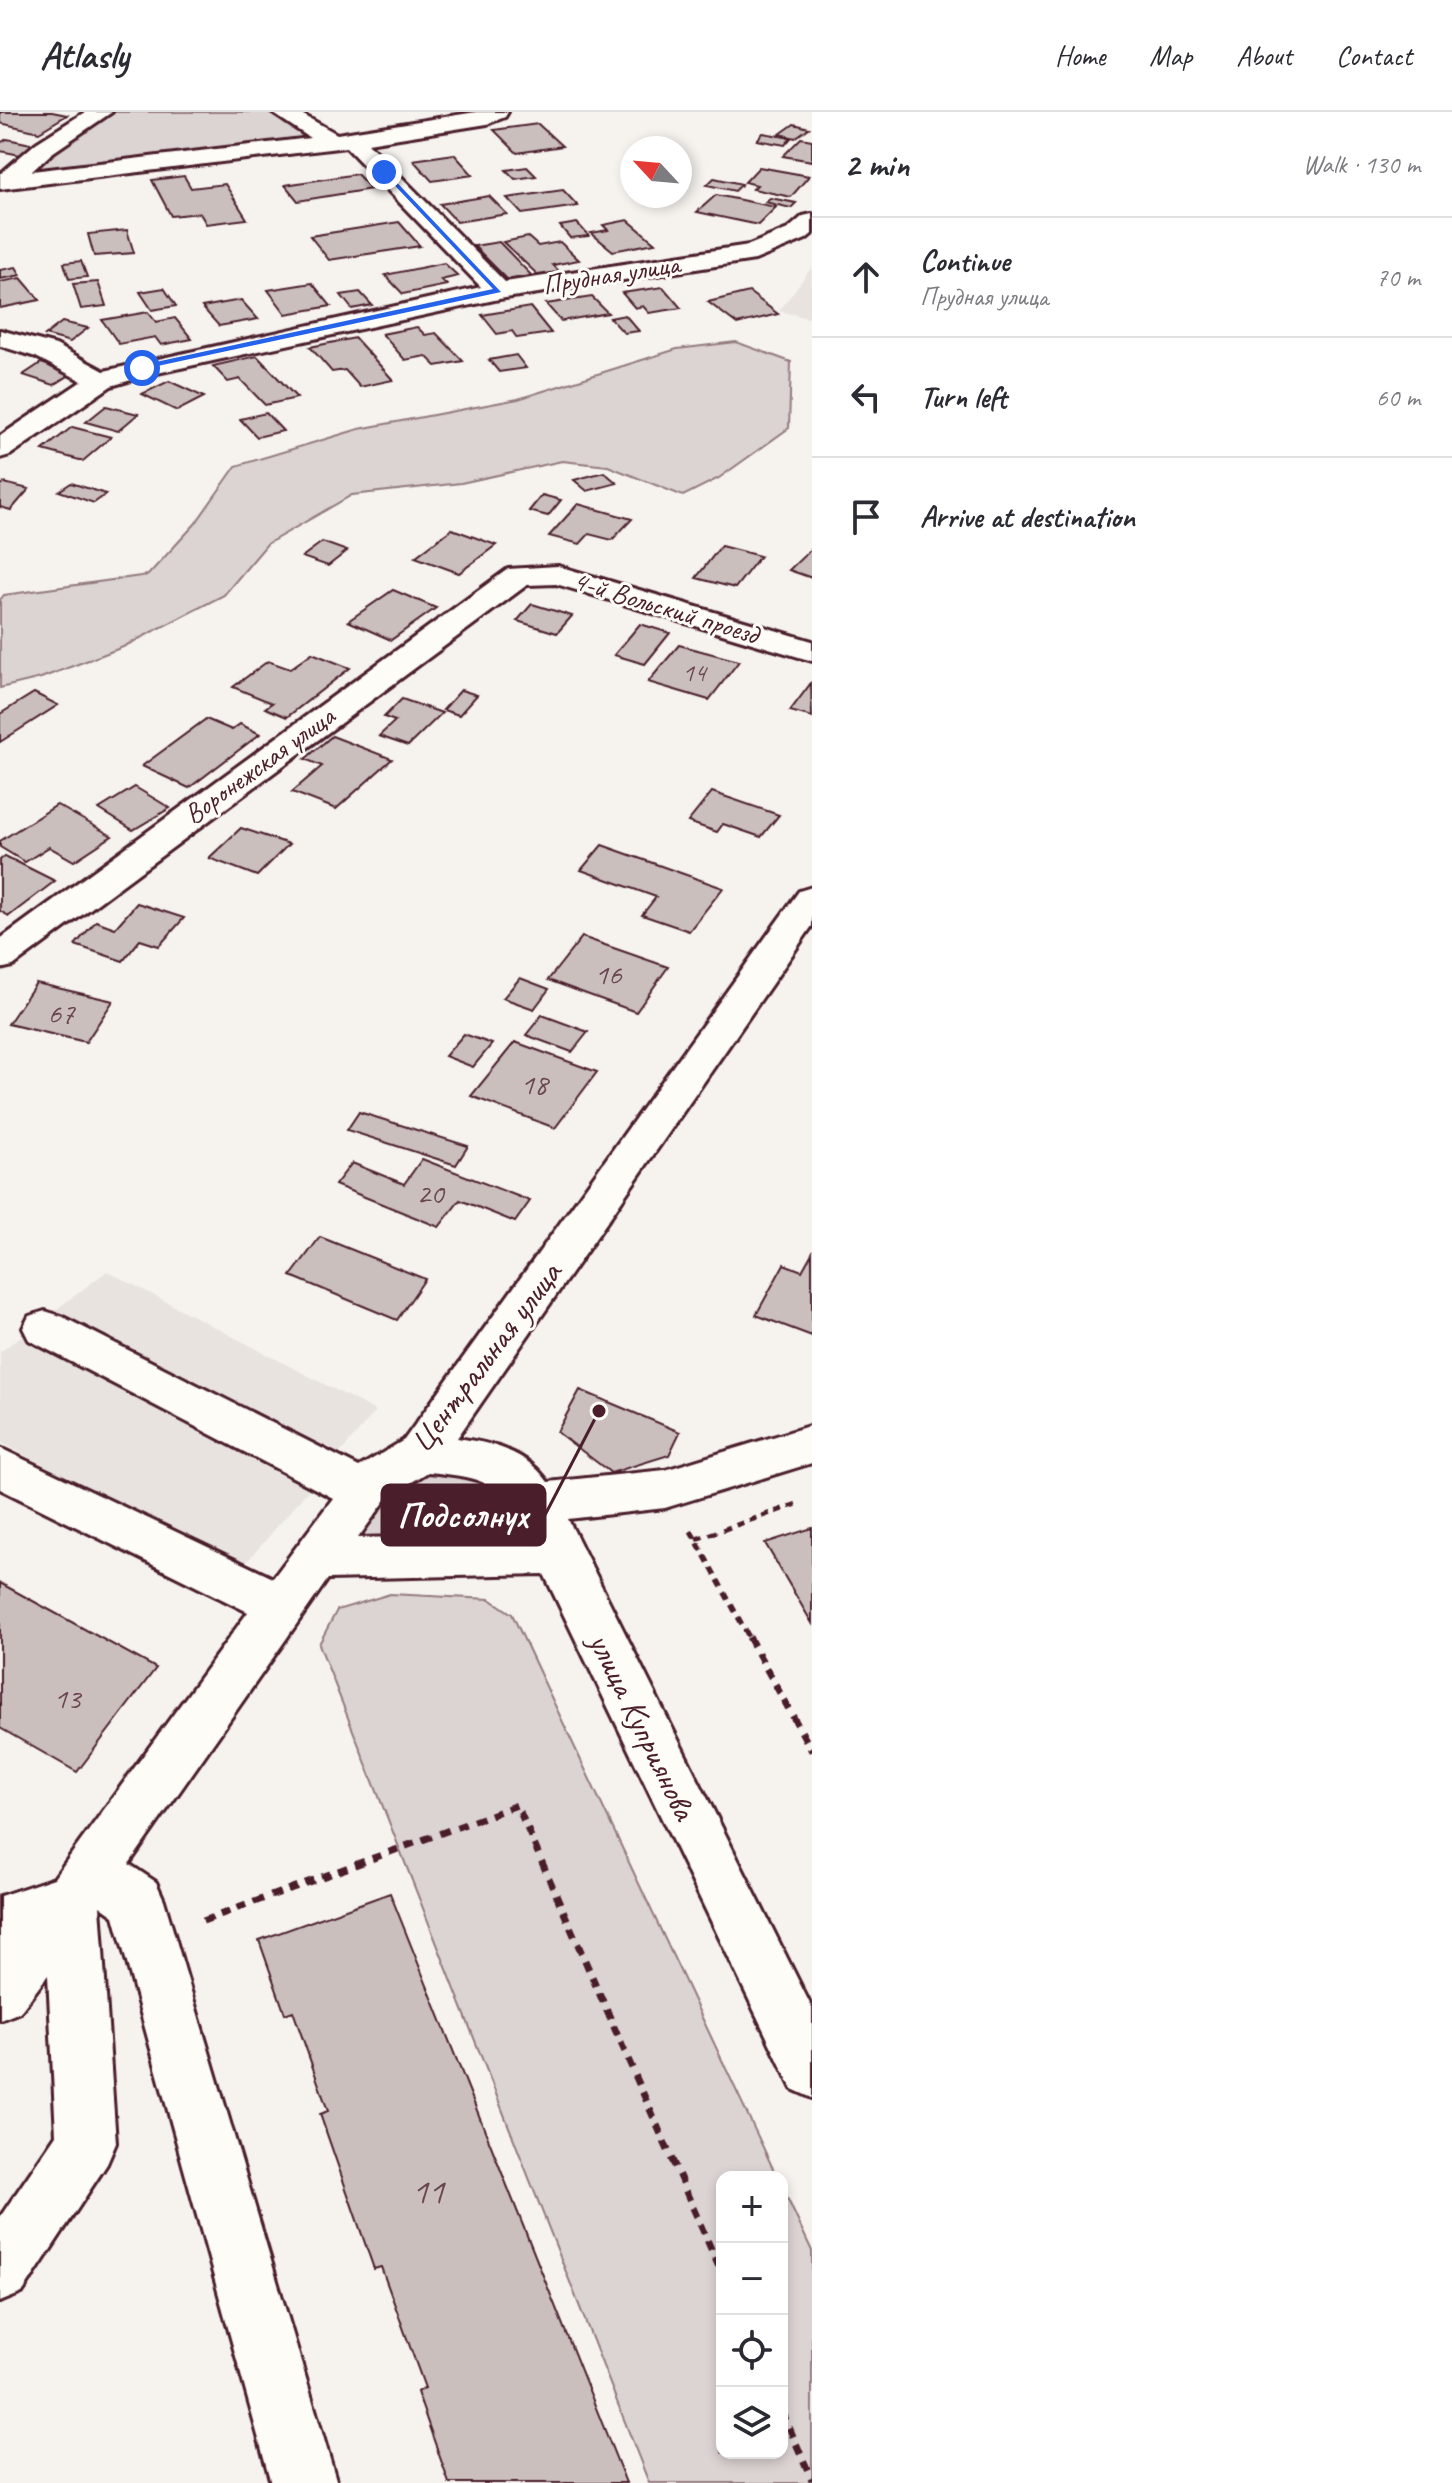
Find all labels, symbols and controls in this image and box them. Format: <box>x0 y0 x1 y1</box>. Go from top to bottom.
text: Atlasly <box>40 32 129 79</box>
text: Home <box>1055 38 1105 73</box>
text: Map <box>1149 38 1192 73</box>
text: About <box>1236 38 1292 73</box>
text: Contact <box>1336 38 1412 73</box>
north arrow <box>620 136 692 208</box>
text: 2 min <box>844 143 909 186</box>
text: Walk · 130 m <box>1303 148 1420 181</box>
route end <box>366 154 402 190</box>
text: Continue <box>920 242 1010 280</box>
street label: Прудная улица <box>540 246 684 302</box>
icon: ahead <box>844 255 888 299</box>
text: 70 m <box>1376 261 1420 294</box>
text: Прудная улица <box>920 280 1048 313</box>
route start <box>124 350 160 386</box>
icon: left <box>844 375 888 419</box>
text: Turn left <box>920 378 1007 416</box>
text: 60 m <box>1376 381 1420 414</box>
icon: arrive <box>844 495 888 539</box>
text: Arrive at destination <box>920 498 1135 536</box>
street label: 4-й Вольский проезд <box>569 562 766 653</box>
house number: 14 <box>682 656 708 689</box>
street label: Воронежская улица <box>177 698 343 831</box>
house number: 16 <box>595 955 623 993</box>
house number: 67 <box>48 994 76 1032</box>
house number: 18 <box>521 1065 550 1103</box>
house number: 20 <box>417 1174 446 1212</box>
street label: Центральная улица <box>399 1251 572 1461</box>
callout: Подсолнух <box>382 1485 545 1545</box>
text: Подсолнух <box>398 1492 531 1538</box>
street label: улица Куприянова <box>578 1624 708 1829</box>
house number: 13 <box>54 1679 83 1717</box>
house number: 11 <box>412 2168 446 2214</box>
map controls <box>716 2171 788 2459</box>
button: + <box>716 2171 788 2243</box>
button: − <box>716 2243 788 2315</box>
button: locate <box>716 2315 788 2387</box>
button: layers <box>716 2387 788 2459</box>

